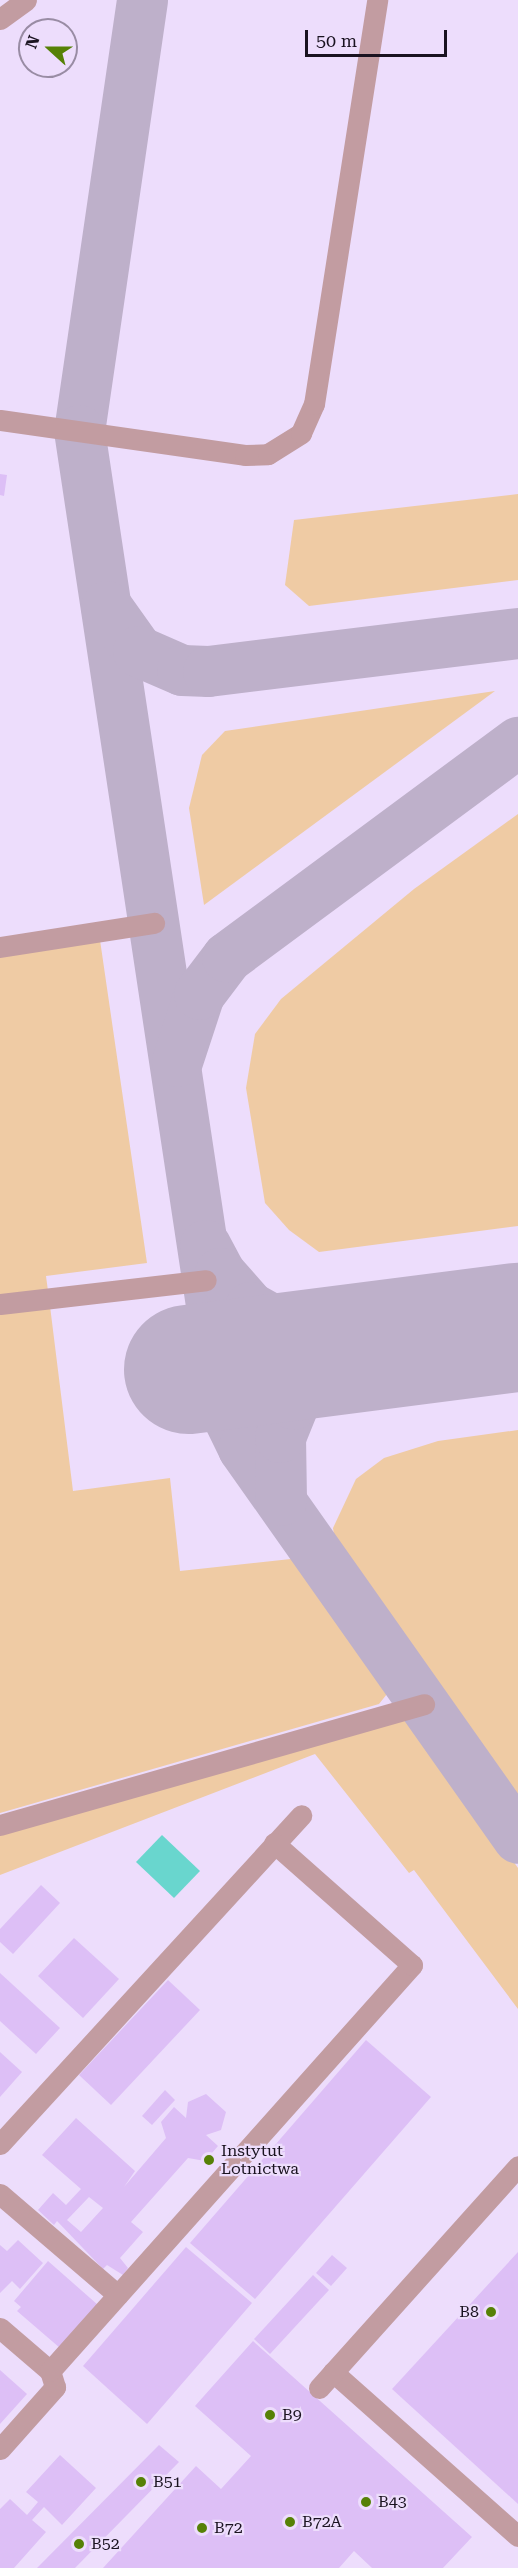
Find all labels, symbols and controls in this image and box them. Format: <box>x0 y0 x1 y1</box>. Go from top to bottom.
north arrow <box>18 18 78 78</box>
scale bar <box>308 18 450 56</box>
text: 50 m <box>316 30 357 51</box>
text: N <box>22 33 44 51</box>
place label: Instytut Lotnictwa <box>221 2141 299 2179</box>
marker: Instytut Lotnictwa <box>202 2153 216 2167</box>
place label: B8 <box>459 2302 479 2322</box>
marker: B8 <box>484 2305 498 2319</box>
place label: B9 <box>282 2405 302 2425</box>
marker: B9 <box>263 2408 277 2422</box>
place label: B51 <box>153 2472 182 2492</box>
marker: B51 <box>134 2475 148 2489</box>
place label: B43 <box>378 2492 407 2512</box>
marker: B43 <box>359 2495 373 2509</box>
place label: B72A <box>302 2512 342 2532</box>
marker: B72A <box>283 2515 297 2529</box>
place label: B72 <box>214 2518 243 2538</box>
marker: B72 <box>195 2521 209 2535</box>
place label: B52 <box>91 2534 120 2554</box>
marker: B52 <box>72 2537 86 2551</box>

